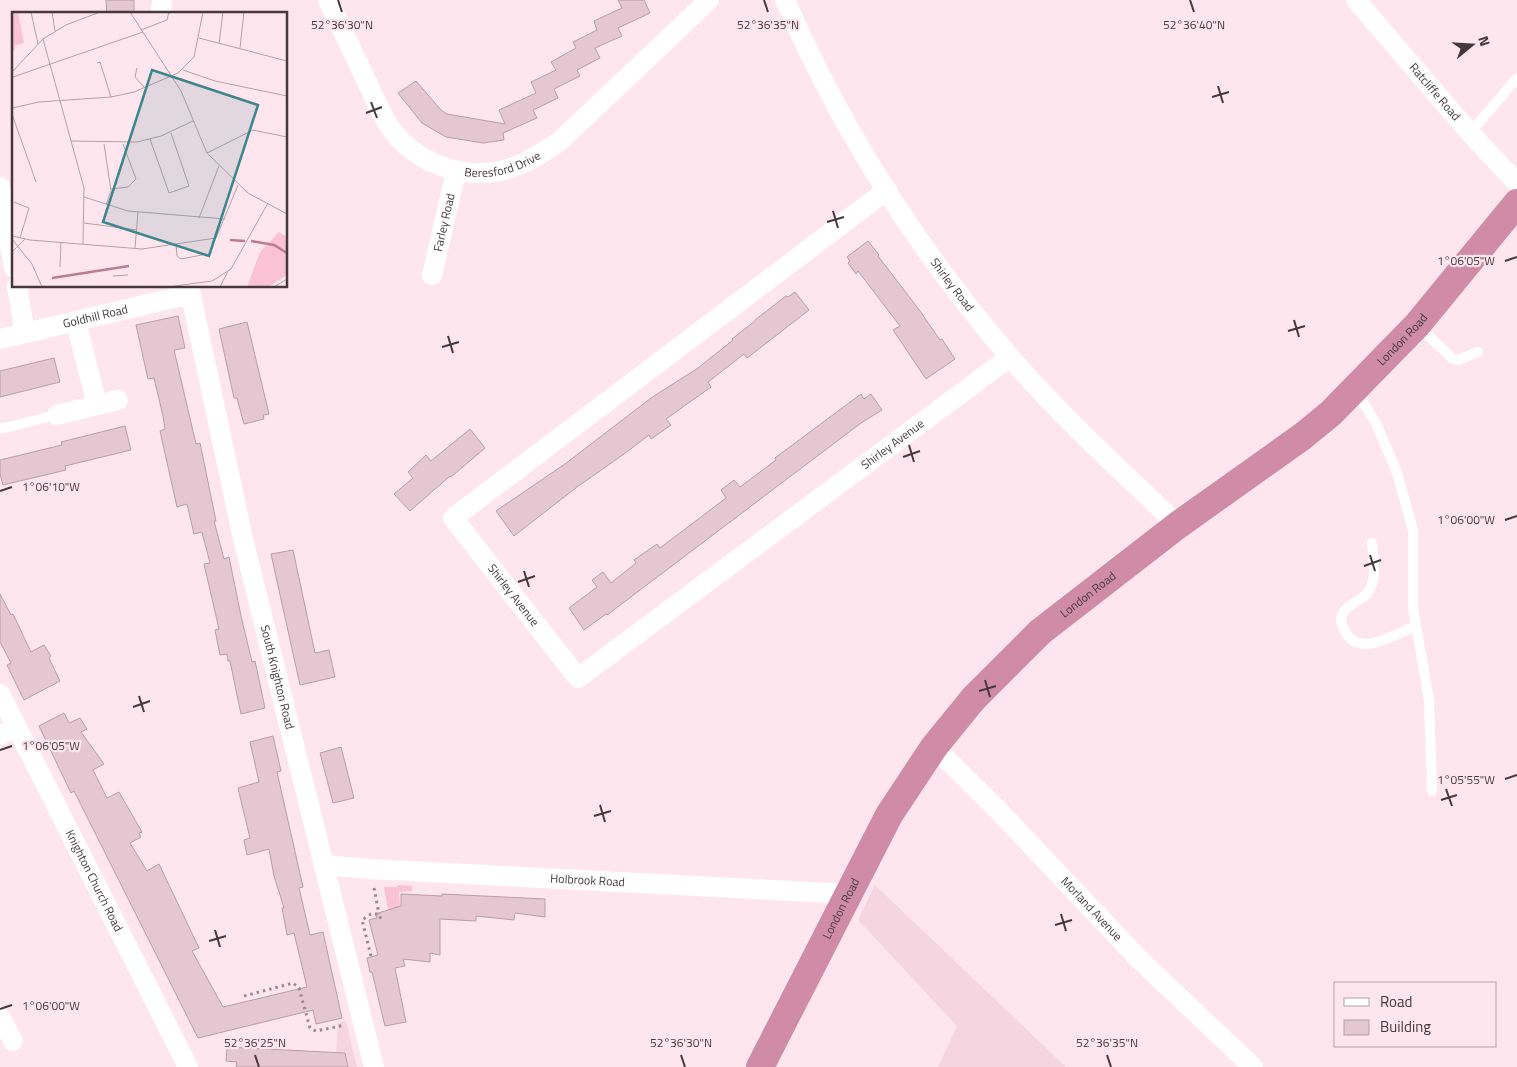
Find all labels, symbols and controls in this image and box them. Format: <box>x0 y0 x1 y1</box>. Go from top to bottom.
inset map <box>12 12 288 288</box>
text: 52°36'30"N <box>311 15 373 34</box>
text: 52°36'35"N <box>737 15 799 34</box>
text: 52°36'40"N <box>1163 15 1225 34</box>
north arrow <box>1447 20 1497 70</box>
text: N <box>1473 33 1496 49</box>
street label: Ratcliffe Road <box>1405 58 1465 125</box>
street label: Beresford Drive <box>463 146 544 182</box>
street label: Farley Road <box>428 191 460 253</box>
text: 1°06'05"W <box>1437 251 1495 270</box>
street label: Shirley Road <box>926 254 979 315</box>
street label: Goldhill Road <box>61 299 130 333</box>
street label: London Road <box>1372 309 1432 370</box>
street label: Shirley Avenue <box>857 414 928 474</box>
text: 1°06'10"W <box>22 477 80 496</box>
text: 1°06'00"W <box>1437 510 1495 529</box>
street label: Shirley Avenue <box>483 560 544 630</box>
street label: London Road <box>1056 567 1120 622</box>
street label: South Knighton Road <box>256 623 300 731</box>
text: 1°06'05"W <box>22 736 80 755</box>
text: 1°05'55"W <box>1437 770 1495 789</box>
street label: Knighton Church Road <box>61 826 128 935</box>
street label: Holbrook Road <box>550 868 625 891</box>
street label: Morland Avenue <box>1057 872 1127 945</box>
street label: London Road <box>817 874 864 942</box>
legend <box>1334 982 1497 1047</box>
text: Road <box>1380 990 1412 1013</box>
text: 1°06'00"W <box>22 996 80 1015</box>
text: Building <box>1380 1015 1431 1038</box>
text: 52°36'25"N <box>224 1033 286 1052</box>
text: 52°36'30"N <box>650 1033 712 1052</box>
text: 52°36'35"N <box>1076 1033 1138 1052</box>

